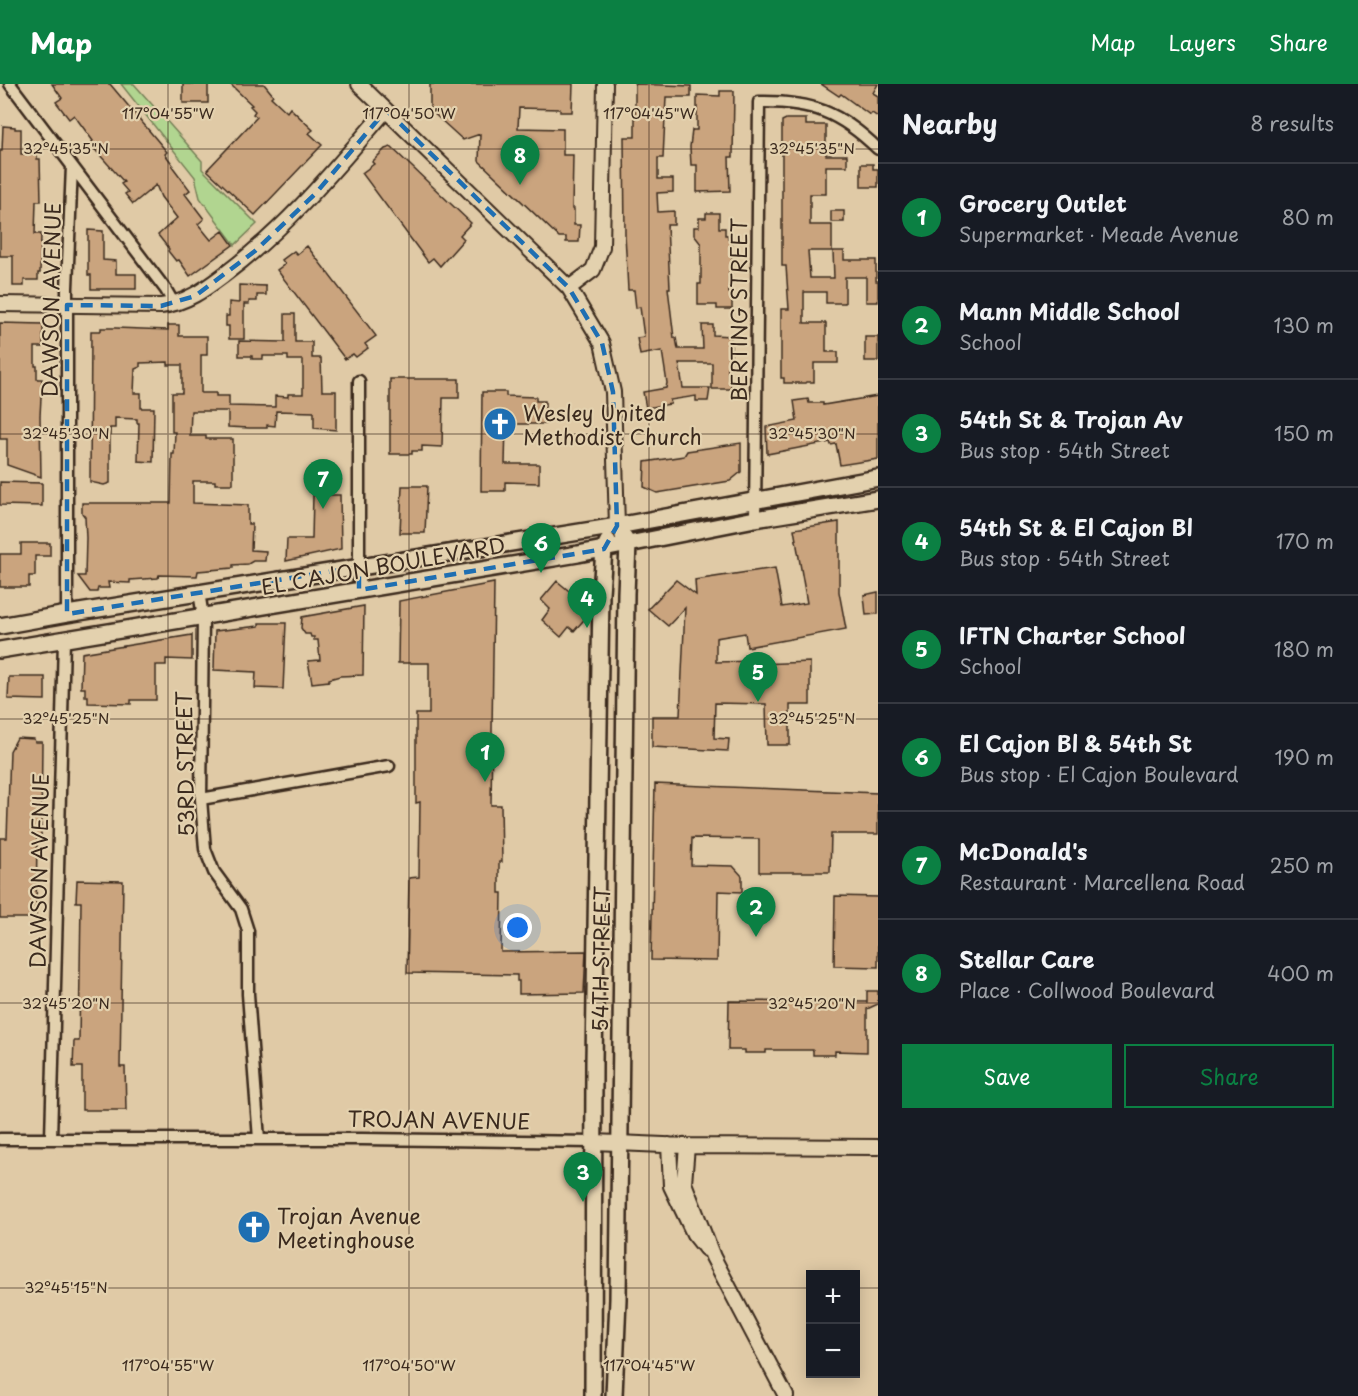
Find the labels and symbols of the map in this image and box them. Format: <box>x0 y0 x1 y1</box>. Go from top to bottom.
text: 117°04'55"W <box>122 101 215 124</box>
text: 117°04'50"W <box>362 101 456 124</box>
text: 117°04'45"W <box>603 101 696 124</box>
pin: 8 <box>500 135 540 185</box>
text: 32°45'35"N <box>23 136 109 159</box>
text: 32°45'35"N <box>769 136 855 159</box>
street label: DAWSON AVENUE <box>32 202 68 398</box>
street label: BERTING STREET <box>722 217 754 402</box>
place label: Wesley United Methodist Church <box>523 396 702 452</box>
church icon: Wesley United Methodist Church <box>482 406 518 442</box>
text: 32°45'30"N <box>22 421 110 444</box>
text: 32°45'30"N <box>768 421 856 444</box>
pin: 7 <box>304 460 342 509</box>
pin: 6 <box>522 524 560 573</box>
street label: EL CAJON BOULEVARD <box>258 528 508 602</box>
pin: 4 <box>568 578 606 628</box>
pin: 5 <box>738 652 777 702</box>
street label: 53RD STREET <box>167 690 201 837</box>
text: 32°45'25"N <box>23 706 109 729</box>
text: 32°45'25"N <box>769 706 855 729</box>
pin: 1 <box>466 732 504 782</box>
street label: DAWSON AVENUE <box>20 773 56 969</box>
street label: 54TH STREET <box>583 885 617 1032</box>
pin: 2 <box>736 888 776 937</box>
your location <box>503 913 532 942</box>
text: 32°45'20"N <box>22 991 110 1014</box>
text: 32°45'20"N <box>768 991 856 1014</box>
street label: TROJAN AVENUE <box>347 1101 531 1137</box>
pin: 3 <box>564 1152 602 1202</box>
place label: Trojan Avenue Meetinghouse <box>277 1199 421 1255</box>
church icon: Trojan Avenue Meetinghouse <box>236 1209 272 1245</box>
text: 32°45'15"N <box>24 1275 108 1298</box>
text: 117°04'55"W <box>122 1353 215 1376</box>
text: 117°04'50"W <box>362 1353 456 1376</box>
text: 117°04'45"W <box>603 1353 696 1376</box>

